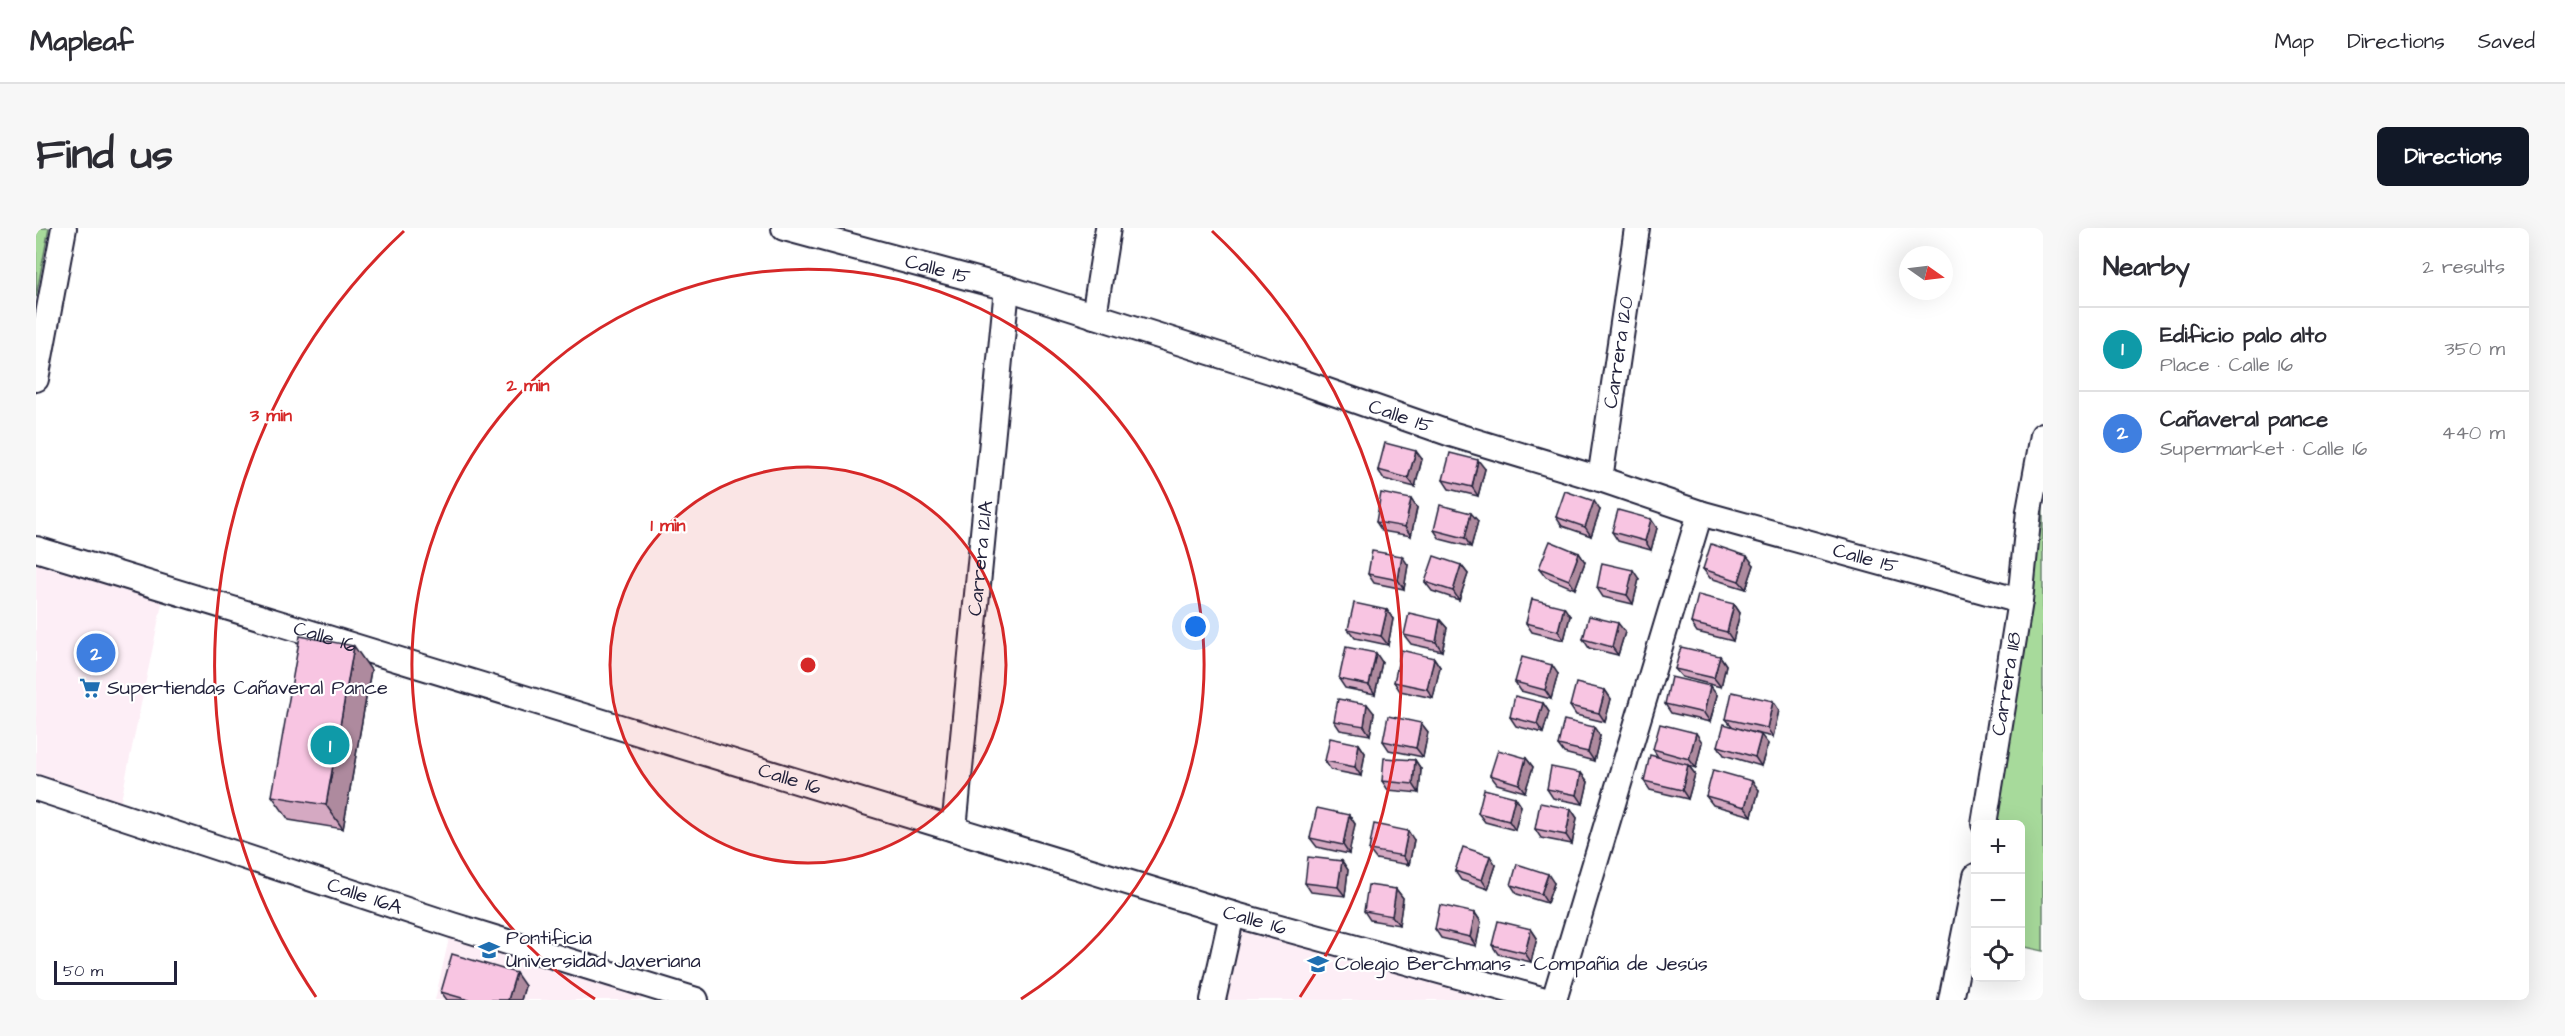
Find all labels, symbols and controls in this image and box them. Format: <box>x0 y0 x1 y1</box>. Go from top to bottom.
text: Mapleaf <box>30 22 133 61</box>
text: Map <box>2274 27 2314 56</box>
text: Directions <box>2347 27 2445 56</box>
text: Saved <box>2478 27 2535 56</box>
text: Find us <box>36 127 173 185</box>
button: Directions <box>2377 127 2529 186</box>
north arrow <box>1899 246 1953 300</box>
street label: Calle 15 <box>902 247 973 291</box>
text: Nearby <box>2103 249 2190 285</box>
text: 2 results <box>2422 253 2505 281</box>
street label: Carrera 120 <box>1597 294 1641 410</box>
text: Edificio palo alto <box>2160 320 2326 351</box>
text: 1 <box>2121 335 2124 363</box>
text: 350 m <box>2444 335 2505 363</box>
text: Place · Calle 16 <box>2160 351 2293 379</box>
text: 2 min <box>505 373 550 398</box>
street label: Calle 15 <box>1365 392 1436 441</box>
text: 3 min <box>249 403 292 428</box>
text: Cañaveral pance <box>2160 404 2328 435</box>
text: 2 <box>2117 419 2128 447</box>
text: 440 m <box>2442 419 2505 447</box>
text: Supermarket · Calle 16 <box>2160 435 2367 463</box>
street label: Carrera 121A <box>961 499 1000 617</box>
text: 1 min <box>650 513 686 538</box>
street label: Calle 15 <box>1830 536 1901 581</box>
your location <box>1181 612 1210 641</box>
street label: Calle 16 <box>290 614 360 660</box>
pin: 2 <box>76 630 116 676</box>
street label: Carrera 118 <box>1984 630 2029 738</box>
centre of rings <box>798 655 818 675</box>
place label: Supertiendas Cañaveral Pance <box>107 674 388 702</box>
supermarket icon: Supertiendas Cañaveral Pance <box>78 676 102 700</box>
pin: 1 <box>310 722 350 768</box>
street label: Calle 16 <box>755 756 825 802</box>
map controls <box>1971 820 2025 982</box>
button: + <box>1971 820 2025 874</box>
street label: Calle 16A <box>323 871 406 922</box>
button: − <box>1971 874 2025 928</box>
street label: Calle 16 <box>1220 898 1290 942</box>
place label: Pontificia Universidad Javeriana <box>506 924 701 975</box>
button: locate <box>1971 928 2025 982</box>
school or university icon: Pontificia Universidad Javeriana <box>477 938 501 962</box>
place label: Colegio Berchmans - Compañia de Jesús <box>1335 950 1708 979</box>
school or university icon: Colegio Berchmans - Compañia de Jesús <box>1306 952 1330 976</box>
scale bar <box>54 958 177 986</box>
text: 50 m <box>63 960 103 982</box>

